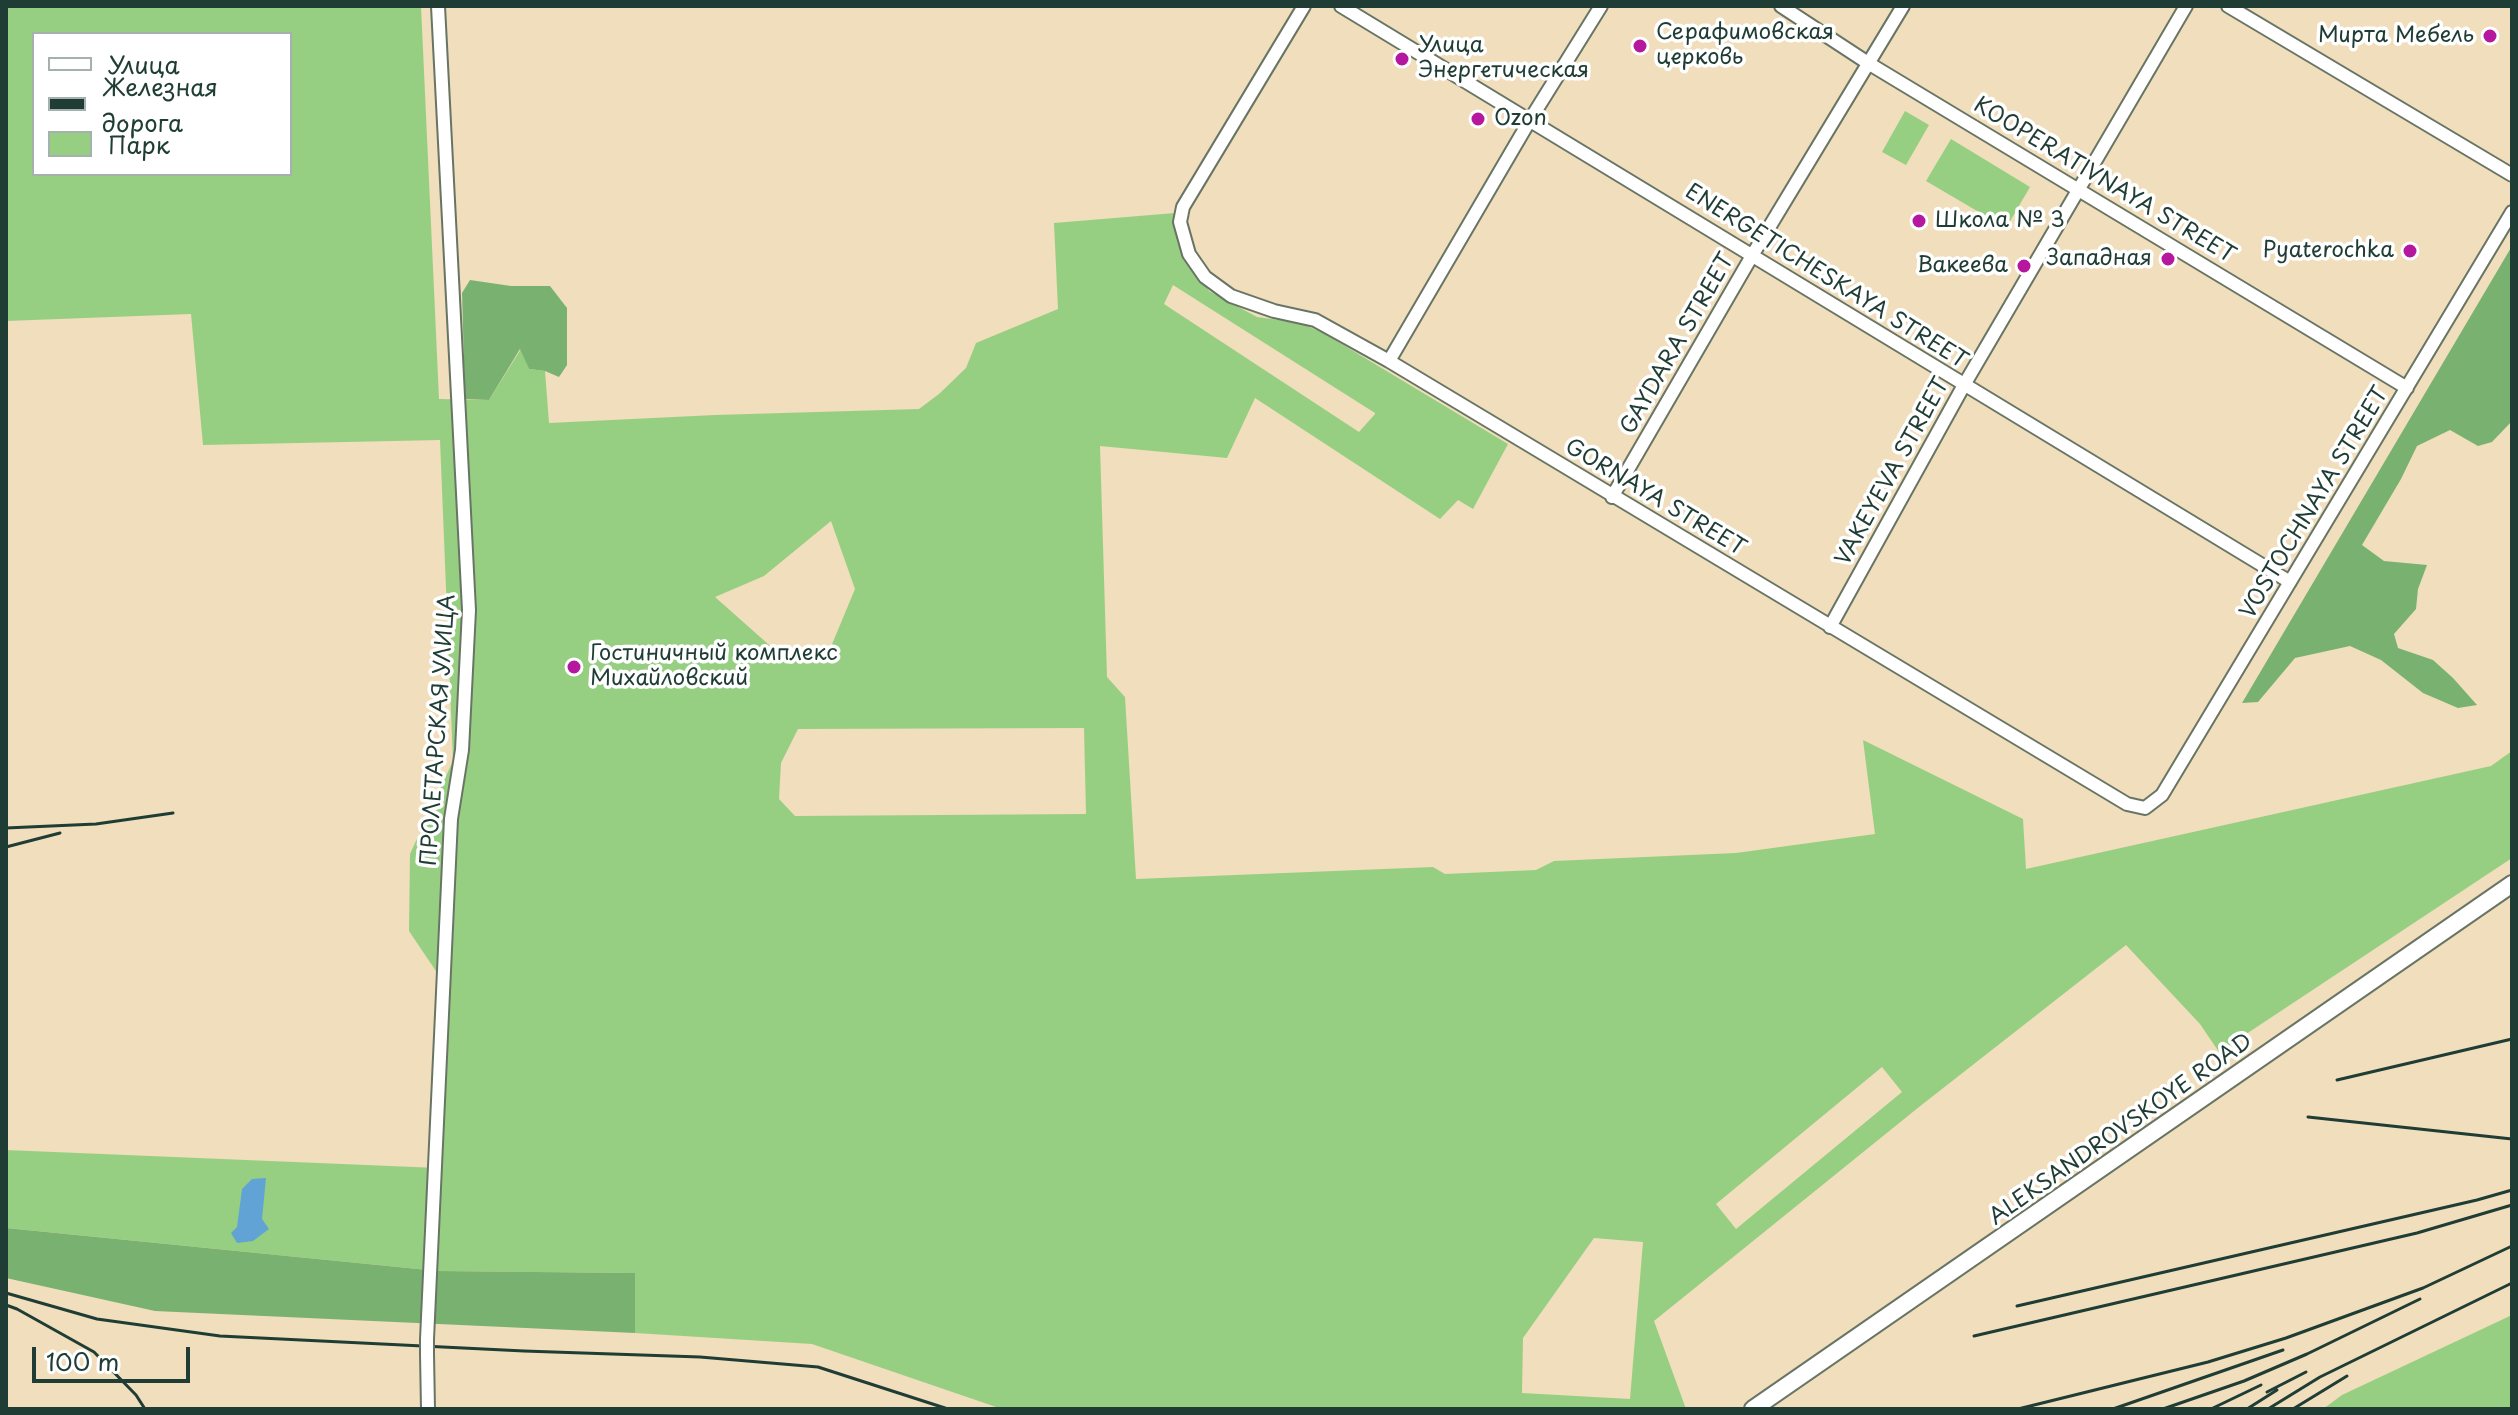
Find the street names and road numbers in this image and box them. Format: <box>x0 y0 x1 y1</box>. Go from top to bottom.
street label: KOOPERATIVNAYA STREET <box>1968 92 2240 270</box>
street label: ENERGETICHESKAYA STREET <box>1680 179 1972 375</box>
street label: GAYDARA STREET <box>1616 249 1740 439</box>
street label: VAKEYEVA STREET <box>1830 374 1956 570</box>
street label: VOSTOCHNAYA STREET <box>2235 382 2395 624</box>
street label: GORNAYA STREET <box>1560 434 1750 562</box>
street label: ПРОЛЕТАРСКАЯ УЛИЦА <box>416 593 462 867</box>
street label: ALEKSANDROVSKOYE ROAD <box>1984 1029 2258 1231</box>

